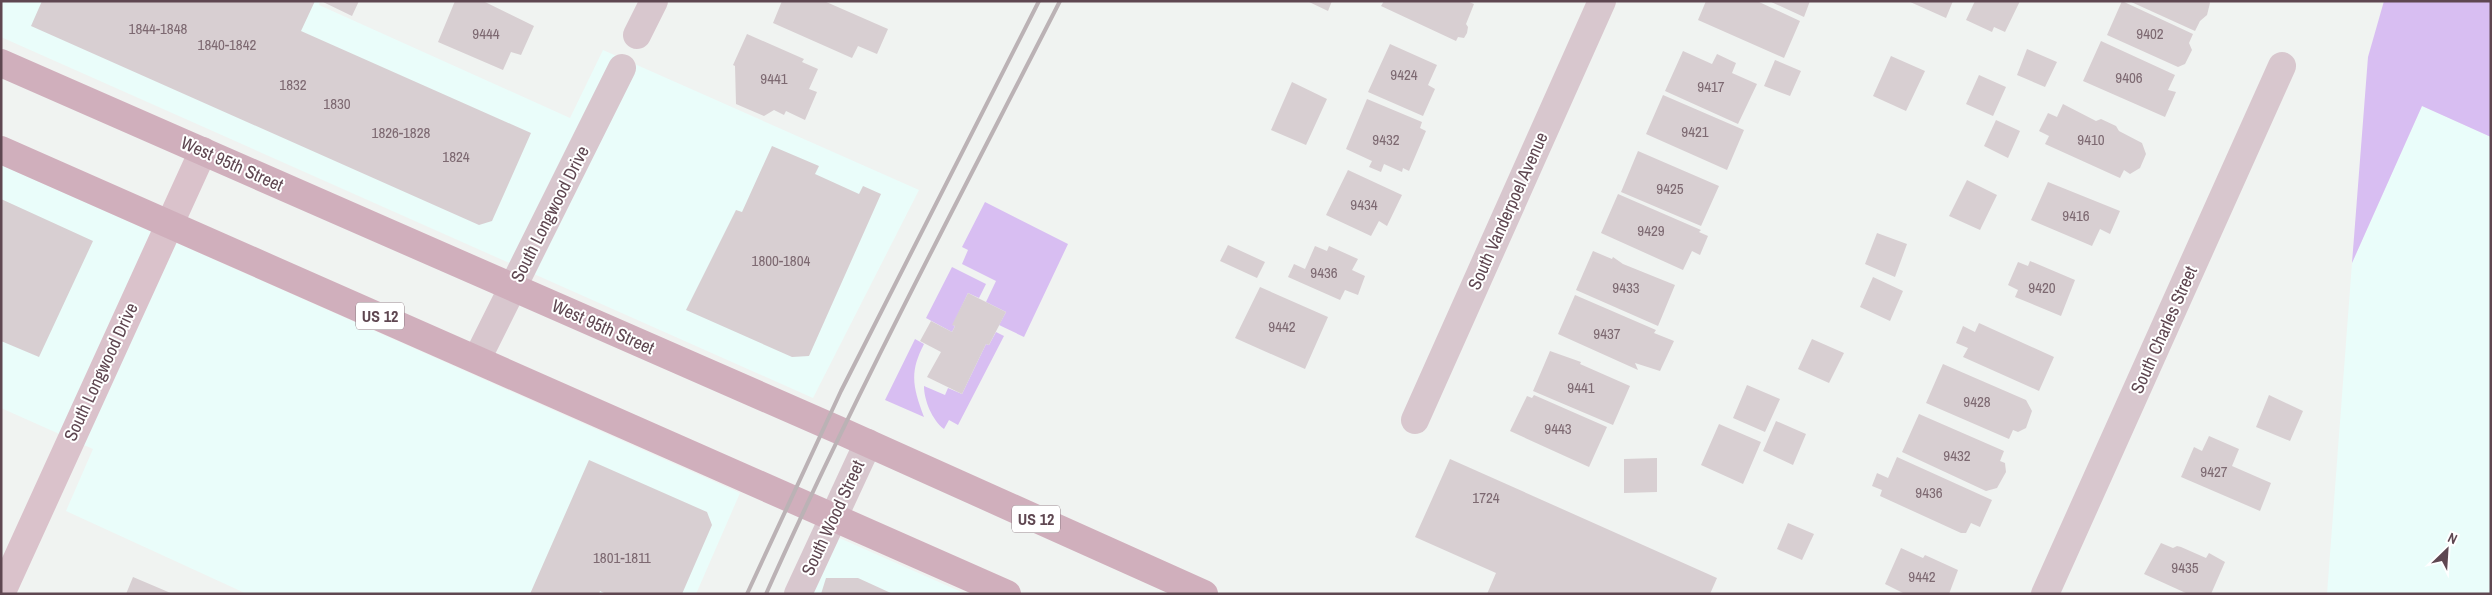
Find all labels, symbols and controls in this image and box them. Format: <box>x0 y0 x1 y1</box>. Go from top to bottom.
house number: 1844-1848 <box>129 18 188 39</box>
house number: 9444 <box>472 23 500 44</box>
house number: 9402 <box>2136 23 2164 44</box>
house number: 1840-1842 <box>198 34 257 55</box>
house number: 9424 <box>1390 64 1418 85</box>
house number: 9406 <box>2115 67 2143 88</box>
house number: 9441 <box>760 68 788 89</box>
house number: 1832 <box>279 74 307 95</box>
house number: 9417 <box>1697 76 1725 97</box>
house number: 1830 <box>323 93 351 114</box>
house number: 9421 <box>1681 121 1709 142</box>
house number: 1826-1828 <box>372 122 431 143</box>
street label: South Vanderpoel Avenue <box>1462 128 1554 294</box>
house number: 9432 <box>1372 129 1400 150</box>
house number: 9410 <box>2077 129 2105 150</box>
street label: West 95th Street <box>177 130 287 197</box>
street label: South Longwood Drive <box>504 141 595 286</box>
house number: 1824 <box>442 146 470 167</box>
house number: 9425 <box>1656 178 1684 199</box>
house number: 9434 <box>1350 194 1378 215</box>
house number: 9416 <box>2062 205 2090 226</box>
house number: 9429 <box>1637 220 1665 241</box>
house number: 1800-1804 <box>752 250 811 271</box>
house number: 9436 <box>1310 262 1338 283</box>
street label: South Charles Street <box>2124 262 2203 397</box>
house number: 9433 <box>1612 277 1640 298</box>
house number: 9420 <box>2028 277 2056 298</box>
street label: West 95th Street <box>548 293 658 360</box>
street label: South Longwood Drive <box>57 298 144 445</box>
road number: US 12 <box>356 302 404 330</box>
house number: 9442 <box>1268 316 1296 337</box>
house number: 9437 <box>1593 323 1621 344</box>
house number: 9441 <box>1567 377 1595 398</box>
house number: 9428 <box>1963 391 1991 412</box>
house number: 9443 <box>1544 418 1572 439</box>
house number: 9432 <box>1943 445 1971 466</box>
street label: South Wood Street <box>795 456 870 579</box>
house number: 9427 <box>2200 461 2228 482</box>
house number: 9436 <box>1915 482 1943 503</box>
house number: 1724 <box>1472 487 1500 508</box>
road number: US 12 <box>1012 506 1060 532</box>
north arrow <box>2422 525 2472 575</box>
text: N <box>2445 528 2460 548</box>
house number: 1801-1811 <box>593 547 651 568</box>
house number: 9435 <box>2171 557 2199 578</box>
house number: 9442 <box>1908 566 1936 587</box>

